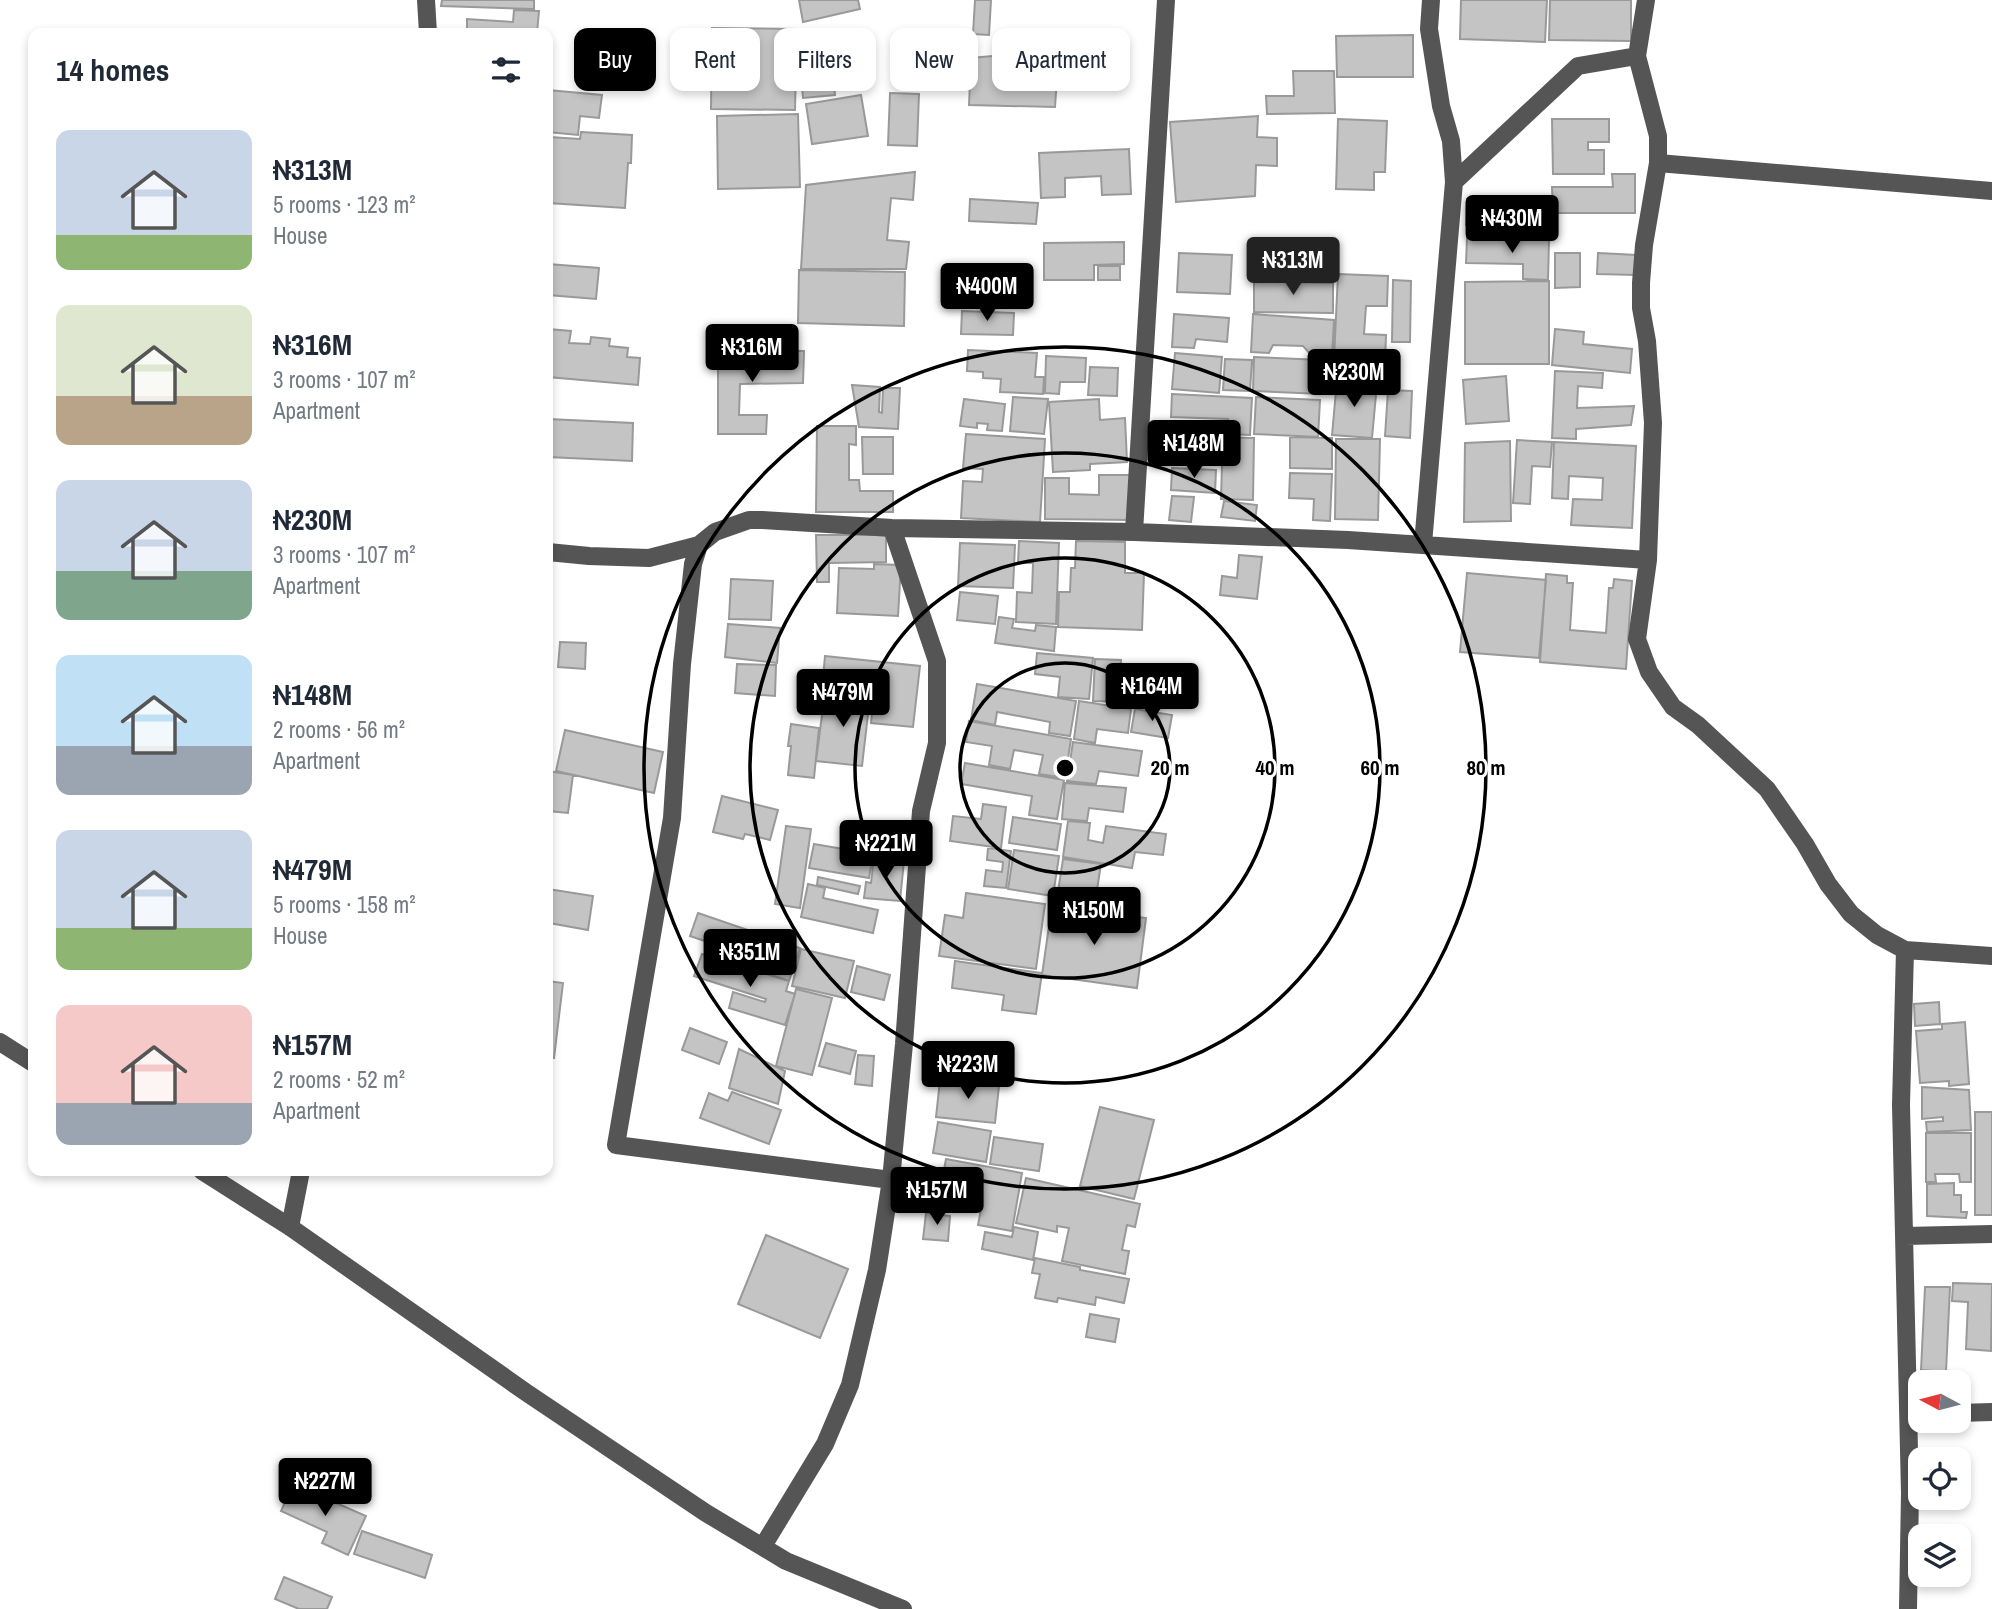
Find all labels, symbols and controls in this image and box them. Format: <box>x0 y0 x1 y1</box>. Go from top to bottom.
chip: Buy <box>574 28 656 91</box>
chip: Rent <box>670 28 760 91</box>
chip: Filters <box>774 28 876 91</box>
chip: New <box>890 28 978 91</box>
chip: Apartment <box>992 28 1130 91</box>
text: 14 homes <box>56 50 170 90</box>
icon: filters <box>487 51 525 89</box>
text: ₦313M <box>273 149 352 189</box>
icon: home <box>112 158 196 242</box>
text: 5 rooms · 123 m² <box>273 189 416 220</box>
pin: ₦430M <box>1463 196 1561 255</box>
text: ₦430M <box>1482 202 1542 233</box>
text: House <box>273 220 328 251</box>
pin: ₦313M <box>1244 238 1342 297</box>
text: ₦313M <box>1263 244 1323 275</box>
pin: ₦400M <box>938 264 1036 323</box>
text: ₦400M <box>957 270 1017 301</box>
text: ₦316M <box>273 324 352 364</box>
pin: ₦316M <box>703 324 801 384</box>
text: ₦316M <box>722 331 782 362</box>
icon: home <box>112 333 196 417</box>
pin: ₦230M <box>1305 350 1403 409</box>
text: ₦230M <box>1324 356 1384 387</box>
text: 3 rooms · 107 m² <box>273 364 416 395</box>
text: Apartment <box>273 395 360 426</box>
pin: ₦148M <box>1145 420 1243 480</box>
text: ₦148M <box>1164 427 1224 458</box>
text: ₦230M <box>273 499 352 539</box>
icon: home <box>112 508 196 592</box>
text: 3 rooms · 107 m² <box>273 539 416 570</box>
text: Apartment <box>273 570 360 601</box>
pin: ₦164M <box>1103 664 1201 723</box>
pin: ₦479M <box>794 670 892 729</box>
text: ₦164M <box>1122 670 1182 701</box>
text: ₦148M <box>273 674 352 714</box>
text: ₦479M <box>813 676 873 707</box>
icon: home <box>112 683 196 767</box>
text: 2 rooms · 56 m² <box>273 714 405 745</box>
text: Apartment <box>273 745 360 776</box>
text: 20 m <box>1150 753 1190 782</box>
text: 40 m <box>1255 753 1295 782</box>
text: 60 m <box>1360 753 1400 782</box>
text: 80 m <box>1466 753 1506 782</box>
centre of rings <box>1053 756 1077 780</box>
pin: ₦221M <box>837 820 935 880</box>
text: ₦221M <box>856 827 916 858</box>
text: ₦479M <box>273 849 352 889</box>
icon: home <box>112 858 196 942</box>
pin: ₦150M <box>1045 888 1143 947</box>
text: 5 rooms · 158 m² <box>273 889 416 920</box>
text: ₦150M <box>1064 894 1124 925</box>
text: House <box>273 920 328 951</box>
pin: ₦351M <box>701 930 799 989</box>
text: ₦351M <box>720 936 780 967</box>
text: ₦157M <box>273 1024 352 1064</box>
icon: home <box>112 1033 196 1117</box>
pin: ₦223M <box>919 1042 1017 1101</box>
text: ₦223M <box>938 1048 998 1079</box>
text: 2 rooms · 52 m² <box>273 1064 405 1095</box>
text: Apartment <box>273 1095 360 1126</box>
pin: ₦157M <box>888 1168 986 1227</box>
text: ₦157M <box>907 1174 967 1205</box>
north arrow <box>1908 1370 1970 1433</box>
map controls <box>1908 1370 1971 1587</box>
button: locate <box>1908 1447 1971 1510</box>
pin: ₦227M <box>276 1458 374 1518</box>
text: ₦227M <box>295 1465 355 1496</box>
button: layers <box>1908 1524 1971 1587</box>

